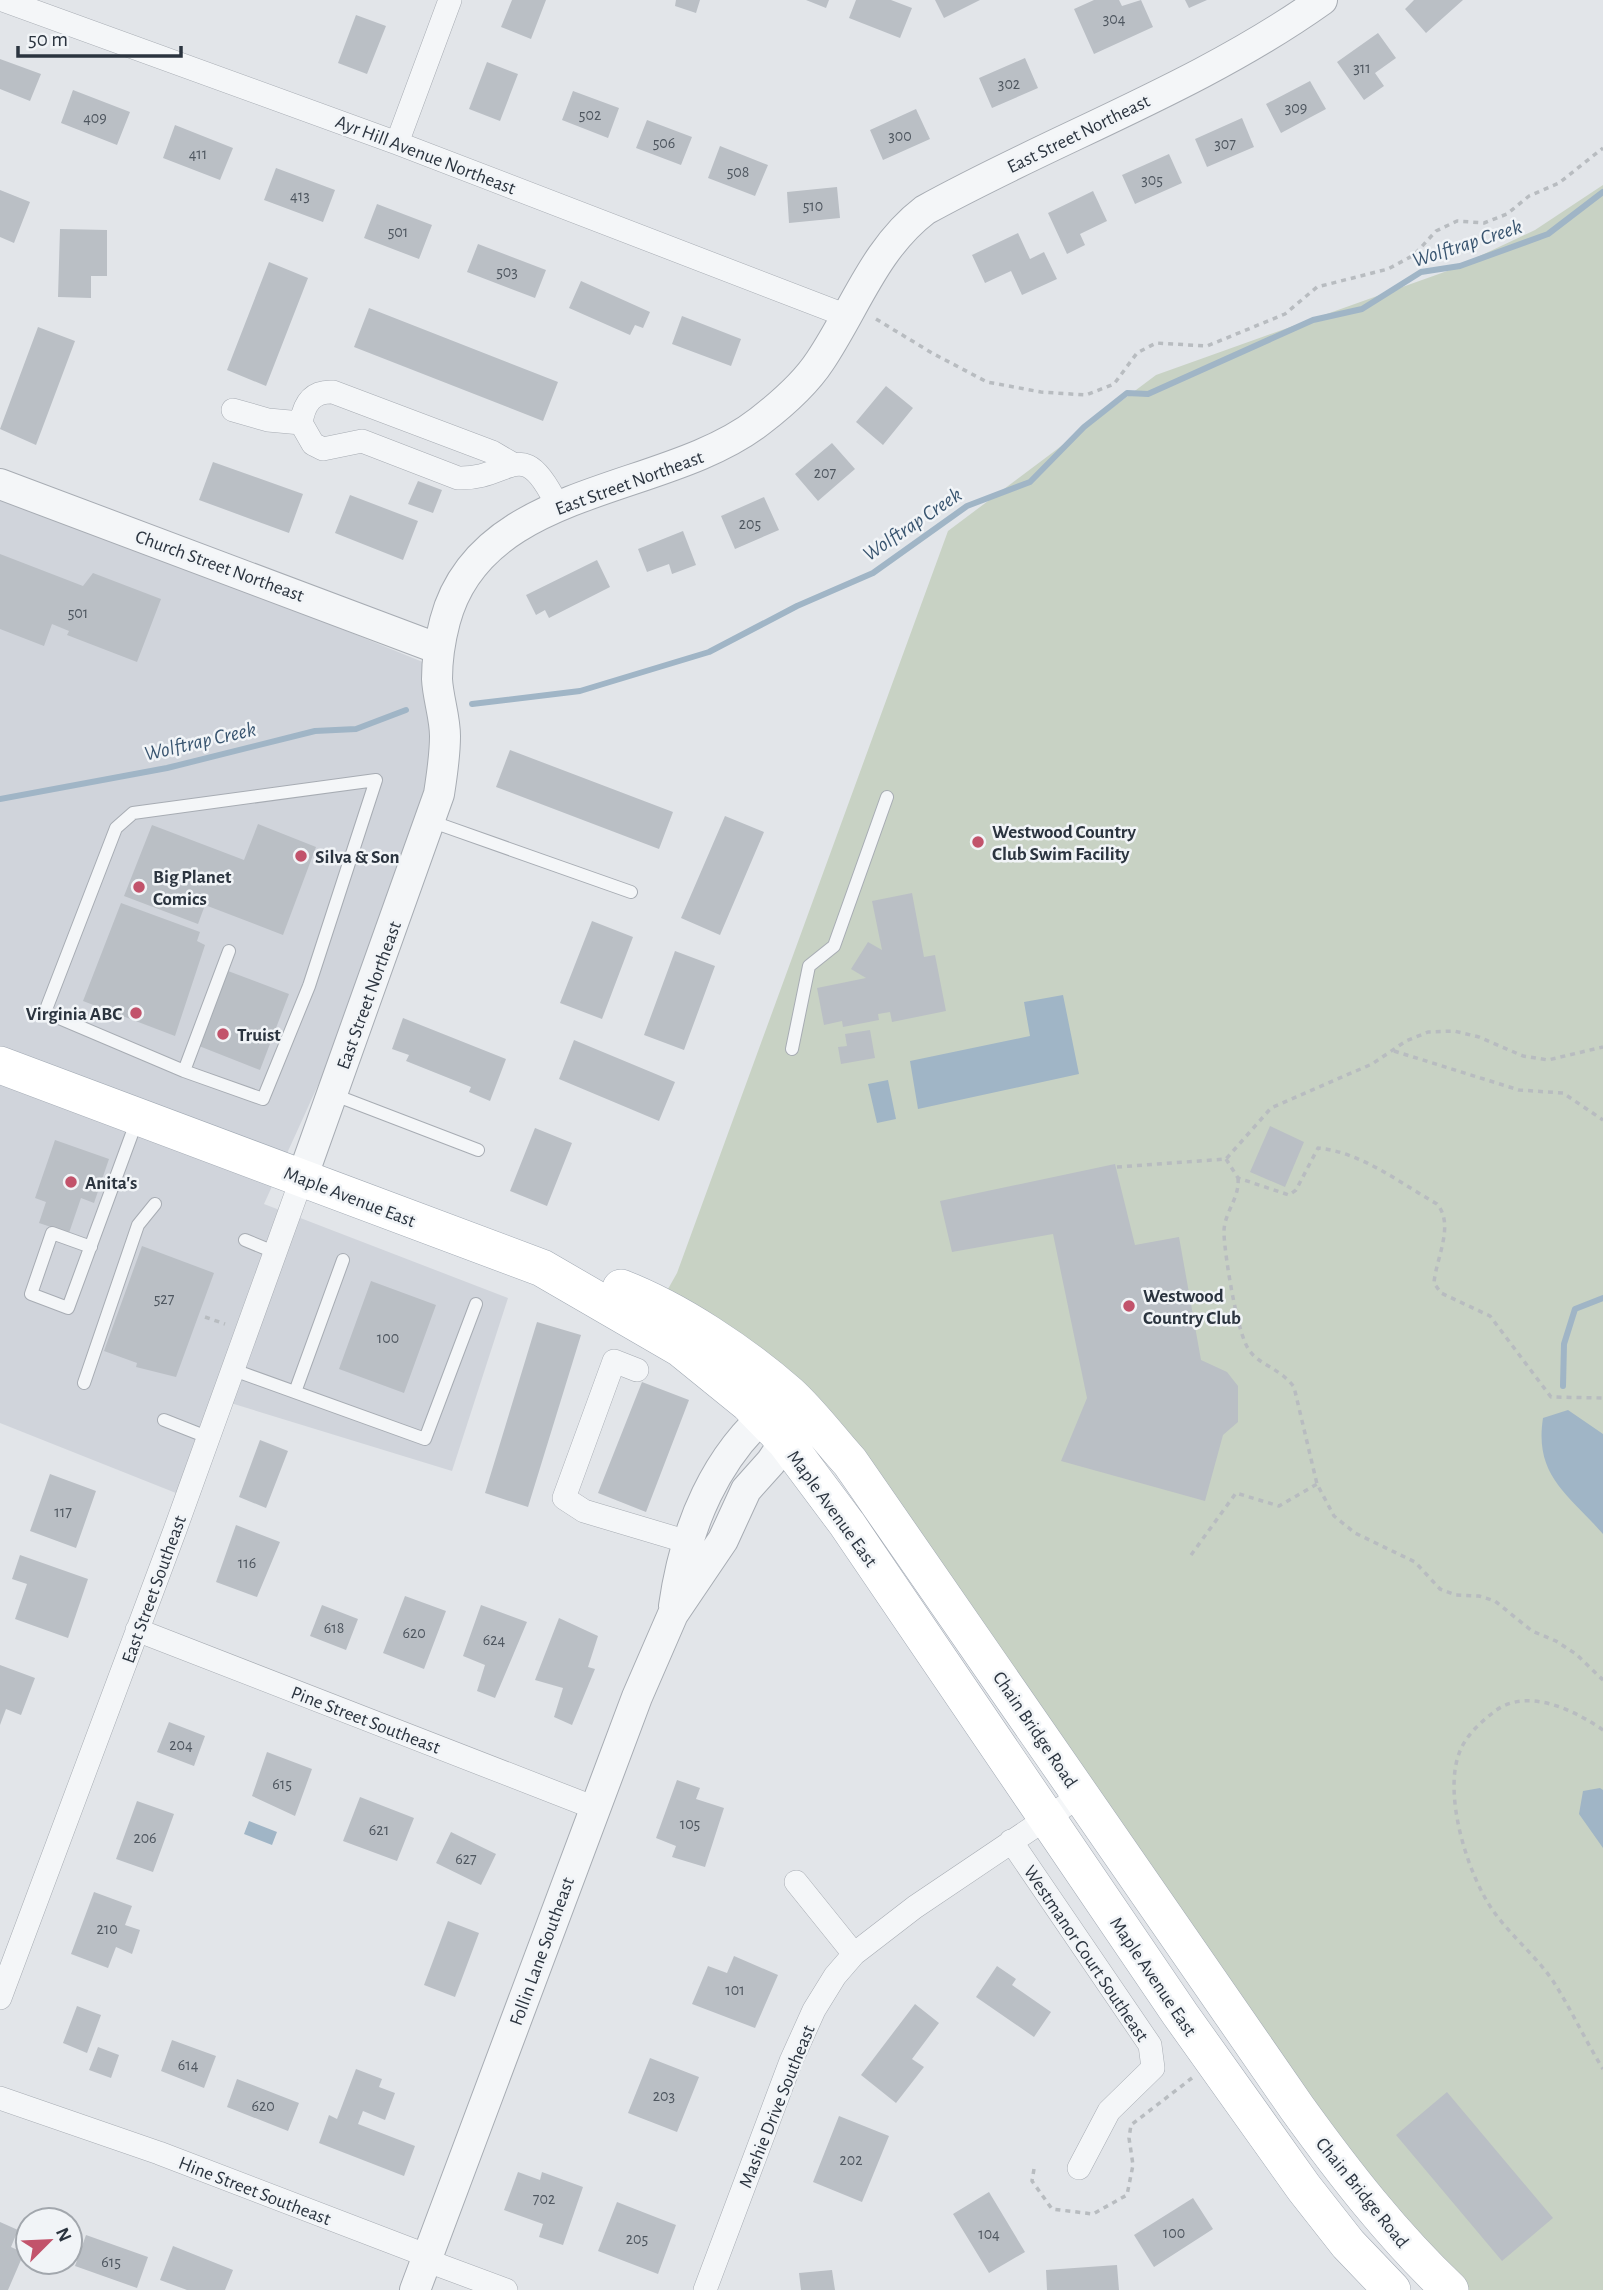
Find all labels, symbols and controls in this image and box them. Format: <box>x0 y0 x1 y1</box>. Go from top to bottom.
house number: 304 <box>1103 11 1126 27</box>
scale bar <box>18 14 180 58</box>
text: 50 m <box>28 29 68 50</box>
house number: 311 <box>1353 60 1371 76</box>
house number: 302 <box>998 76 1020 92</box>
street label: East Street Northeast <box>1004 92 1153 177</box>
house number: 309 <box>1285 100 1307 116</box>
house number: 502 <box>579 107 601 123</box>
house number: 409 <box>83 110 107 126</box>
street label: Ayr Hill Avenue Northeast <box>333 112 518 199</box>
house number: 300 <box>888 128 912 144</box>
house number: 506 <box>653 135 675 151</box>
house number: 307 <box>1214 136 1236 152</box>
house number: 411 <box>189 146 207 162</box>
house number: 508 <box>727 164 749 180</box>
house number: 305 <box>1141 172 1163 188</box>
house number: 413 <box>290 188 310 204</box>
house number: 510 <box>803 198 823 214</box>
water label: Wolftrap Creek <box>1410 216 1525 272</box>
house number: 501 <box>388 224 408 240</box>
house number: 503 <box>496 264 518 280</box>
street label: East Street Northeast <box>553 448 706 519</box>
house number: 207 <box>814 465 837 481</box>
water label: Wolftrap Creek <box>859 484 966 566</box>
house number: 205 <box>739 516 761 532</box>
street label: Church Street Northeast <box>133 527 306 606</box>
house number: 501 <box>68 605 88 621</box>
water label: Wolftrap Creek <box>142 718 259 766</box>
place label: Westwood Country Club Swim Facility <box>992 823 1137 864</box>
marker: Westwood Country Club Swim Facility <box>970 834 986 850</box>
marker: Silva & Son <box>293 848 309 864</box>
place label: Silva & Son <box>315 848 400 867</box>
place label: Big Planet Comics <box>153 868 232 909</box>
marker: Big Planet Comics <box>131 879 147 895</box>
street label: East Street Northeast <box>334 919 405 1072</box>
place label: Virginia ABC <box>26 1005 122 1024</box>
marker: Virginia ABC <box>128 1005 144 1021</box>
marker: Truist <box>215 1026 231 1042</box>
place label: Truist <box>237 1026 281 1045</box>
street label: Maple Avenue East <box>281 1164 418 1231</box>
marker: Anita's <box>63 1174 79 1190</box>
place label: Anita's <box>85 1174 137 1193</box>
place label: Westwood Country Club <box>1143 1287 1241 1328</box>
house number: 527 <box>154 1291 175 1307</box>
marker: Westwood Country Club <box>1121 1298 1137 1314</box>
house number: 100 <box>377 1330 399 1346</box>
street label: Maple Avenue East <box>783 1447 880 1571</box>
house number: 117 <box>54 1504 72 1520</box>
street label: East Street Southeast <box>119 1513 190 1666</box>
house number: 116 <box>238 1555 256 1571</box>
house number: 618 <box>324 1620 344 1636</box>
house number: 620 <box>402 1625 426 1641</box>
house number: 624 <box>483 1632 506 1648</box>
street label: Chain Bridge Road <box>989 1668 1081 1791</box>
street label: Pine Street Southeast <box>288 1683 443 1758</box>
house number: 204 <box>169 1737 193 1753</box>
house number: 615 <box>272 1776 292 1792</box>
house number: 105 <box>680 1816 700 1832</box>
house number: 621 <box>369 1822 389 1838</box>
house number: 206 <box>133 1830 157 1846</box>
house number: 627 <box>455 1851 477 1867</box>
street label: Westmanor Court Southeast <box>1020 1862 1152 2045</box>
street label: Follin Lane Southeast <box>507 1875 578 2028</box>
street label: Maple Avenue East <box>1106 1914 1200 2040</box>
house number: 210 <box>96 1921 118 1937</box>
house number: 101 <box>725 1982 745 1998</box>
street label: Mashie Drive Southeast <box>736 2022 819 2191</box>
house number: 614 <box>178 2057 199 2073</box>
house number: 203 <box>653 2088 675 2104</box>
house number: 620 <box>251 2098 275 2114</box>
street label: Chain Bridge Road <box>1312 2134 1412 2252</box>
house number: 202 <box>839 2152 863 2168</box>
street label: Hine Street Southeast <box>176 2154 333 2229</box>
house number: 702 <box>533 2191 555 2207</box>
north arrow <box>14 2206 84 2276</box>
text: N <box>52 2225 75 2245</box>
house number: 100 <box>1163 2225 1185 2241</box>
house number: 104 <box>978 2226 1000 2242</box>
house number: 205 <box>626 2231 648 2247</box>
house number: 615 <box>101 2254 121 2270</box>

